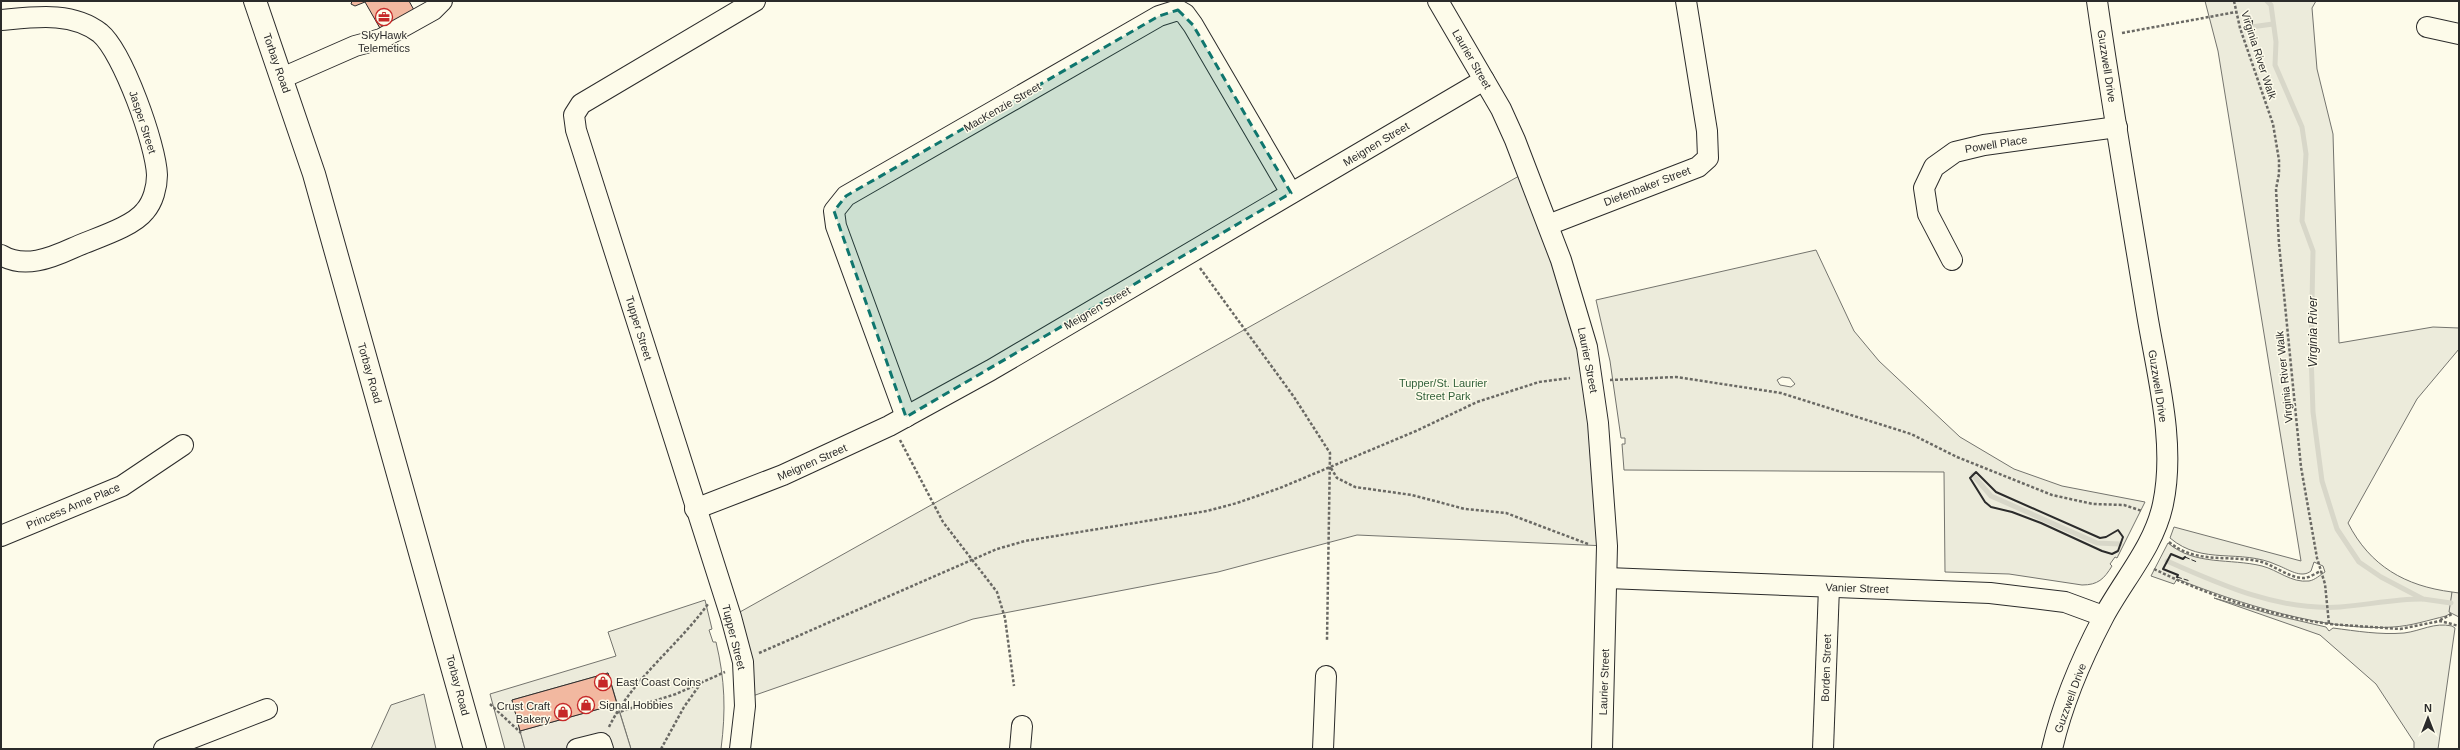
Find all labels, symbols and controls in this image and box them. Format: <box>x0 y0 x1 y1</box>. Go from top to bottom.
office icon: SkyHawk Telemetics <box>374 7 394 27</box>
street label: Virginia River Walk <box>2239 9 2279 101</box>
street label: Laurier Street <box>1450 27 1494 91</box>
place label: SkyHawk Telemetics <box>358 29 410 54</box>
street label: Guzzwell Drive <box>2095 29 2119 103</box>
street label: Torbay Road <box>261 32 293 94</box>
street label: MacKenzie Street <box>961 80 1043 134</box>
street label: Jasper Street <box>127 89 159 155</box>
street label: Meignen Street <box>1341 120 1411 168</box>
street label: Powell Place <box>1964 133 2028 155</box>
street label: Diefenbaker Street <box>1602 164 1692 208</box>
street label: Meignen Street <box>1062 284 1132 332</box>
street label: Tupper Street <box>623 294 655 362</box>
water label: Virginia River <box>2306 295 2320 368</box>
street label: Laurier Street <box>1576 326 1600 394</box>
street label: Virginia River Walk <box>2273 330 2295 424</box>
street label: Torbay Road <box>356 341 384 405</box>
street label: Guzzwell Drive <box>2146 349 2170 423</box>
park label: Tupper/St. Laurier Street Park <box>1399 377 1487 402</box>
street label: Meignen Street <box>775 441 849 483</box>
street label: Princess Anne Place <box>24 481 122 531</box>
street label: Vanier Street <box>1825 581 1889 595</box>
street label: Tupper Street <box>720 603 748 671</box>
street label: Borden Street <box>1819 634 1833 702</box>
street label: Laurier Street <box>1597 648 1611 716</box>
street label: Torbay Road <box>444 653 472 717</box>
street label: Guzzwell Drive <box>2052 661 2088 735</box>
shop icon: East Coast Coins <box>593 672 613 692</box>
place label: East Coast Coins <box>616 676 701 688</box>
shop icon: Signal Hobbies <box>576 695 596 715</box>
north arrow <box>2408 698 2448 738</box>
place label: Signal Hobbies <box>599 699 673 711</box>
place label: Crust Craft Bakery <box>497 700 550 725</box>
shop icon: Crust Craft Bakery <box>553 702 573 722</box>
text: N <box>2424 702 2432 714</box>

